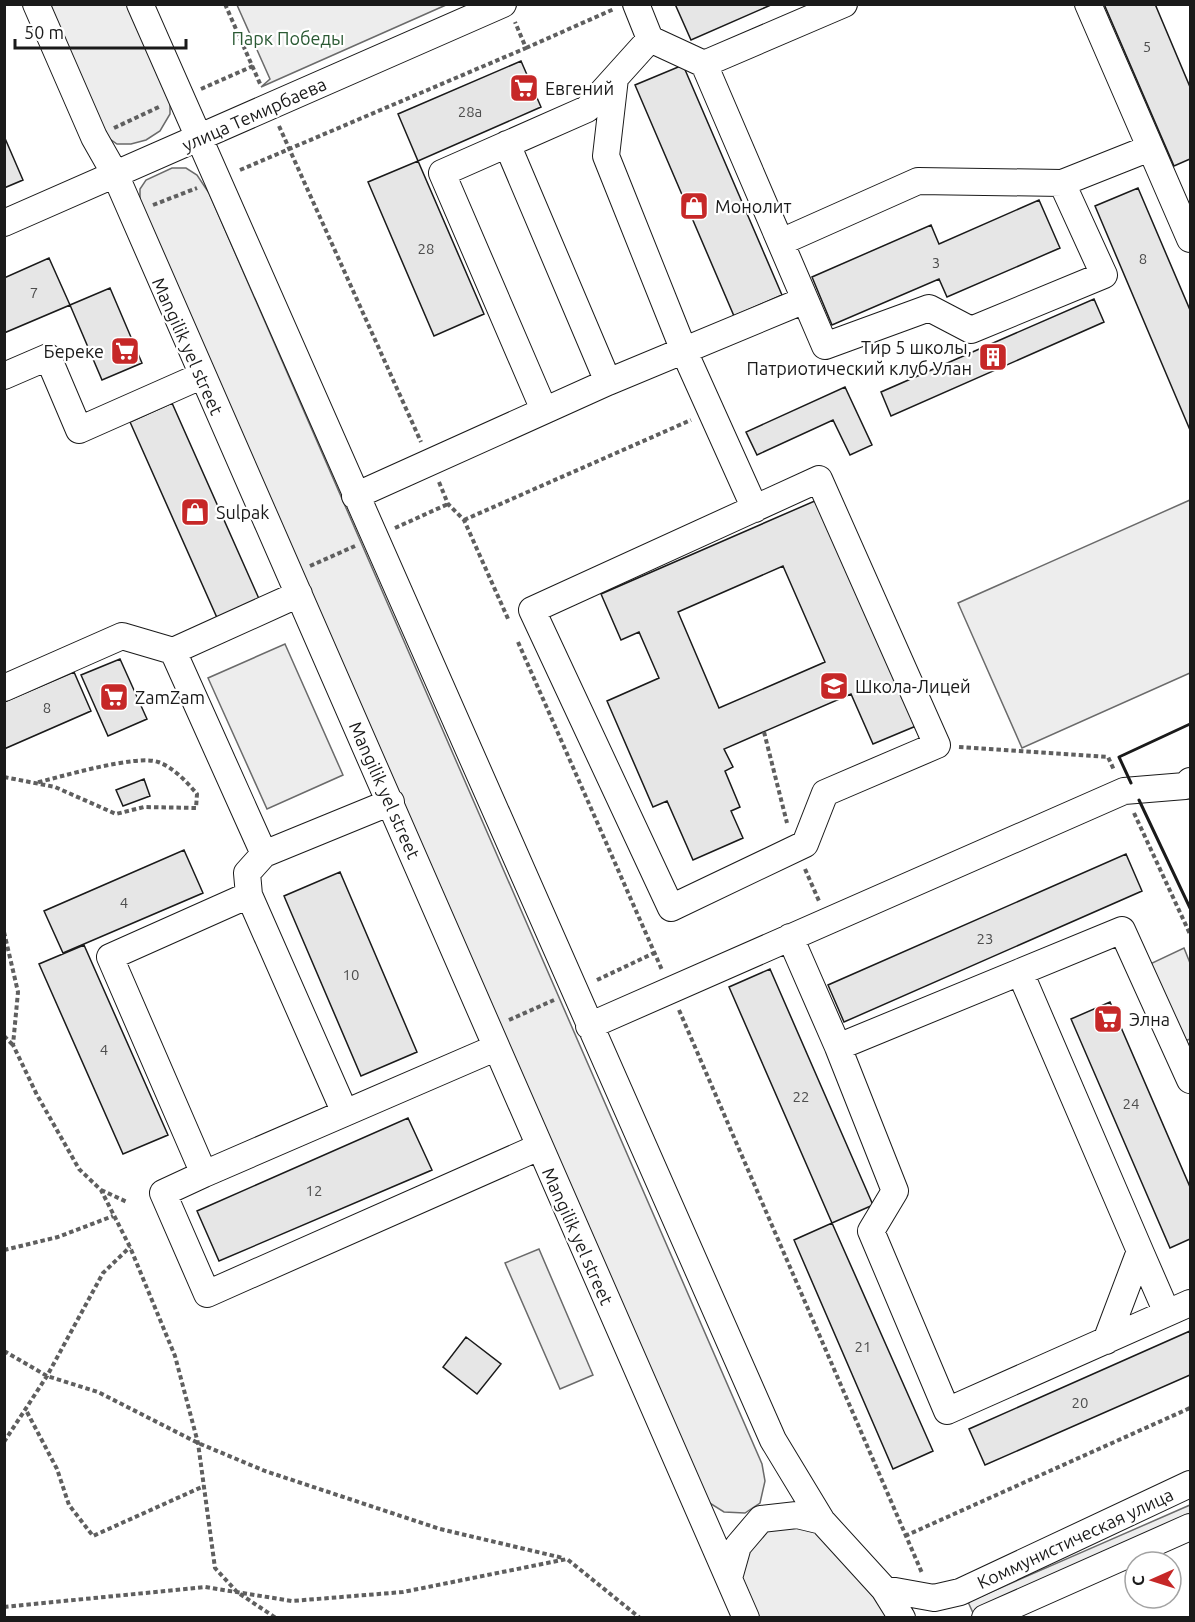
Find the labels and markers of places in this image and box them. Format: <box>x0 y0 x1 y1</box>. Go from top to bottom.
supermarket icon: Евгений <box>508 72 540 104</box>
place label: Евгений <box>545 78 614 98</box>
shop icon: Монолит <box>678 190 710 222</box>
place label: Монолит <box>715 196 791 216</box>
supermarket icon: Береке <box>109 335 141 367</box>
place label: Тир 5 школы, Патриотический клуб Улан <box>747 337 972 378</box>
place label: Береке <box>44 341 104 361</box>
building icon: Тир 5 школы, Патриотический клуб Улан <box>977 341 1009 373</box>
shop icon: Sulpak <box>179 496 211 528</box>
place label: Sulpak <box>216 502 269 522</box>
school or university icon: Школа-Лицей <box>818 670 850 702</box>
place label: Школа-Лицей <box>855 676 971 696</box>
supermarket icon: ZamZam <box>98 681 130 713</box>
place label: ZamZam <box>135 687 205 707</box>
supermarket icon: Элна <box>1092 1003 1124 1035</box>
place label: Элна <box>1129 1009 1170 1029</box>

